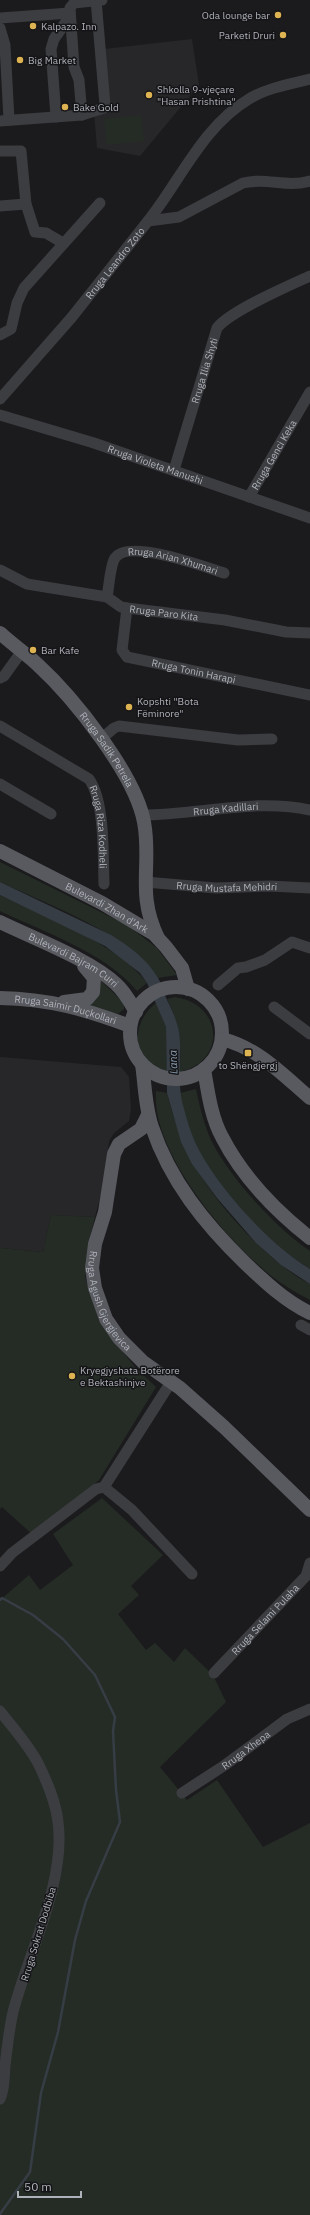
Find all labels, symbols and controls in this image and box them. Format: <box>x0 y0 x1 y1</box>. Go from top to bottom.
place label: Oda lounge bar <box>202 9 270 22</box>
marker: Oda lounge bar <box>273 10 283 20</box>
place label: Kalpazo. Inn <box>41 20 97 33</box>
marker: Kalpazo. Inn <box>28 21 38 31</box>
place label: Parketi Druri <box>219 29 275 42</box>
marker: Parketi Druri <box>278 30 288 40</box>
place label: Big Market <box>28 54 76 67</box>
marker: Big Market <box>15 55 25 65</box>
place label: Shkolla 9-vjeçare "Hasan Prishtina" <box>157 83 236 108</box>
marker: Shkolla 9-vjeçare "Hasan Prishtina" <box>144 90 154 100</box>
place label: Bake Gold <box>73 101 119 114</box>
marker: Bake Gold <box>60 102 70 112</box>
street label: Rruga Leandro Zoto <box>83 224 148 302</box>
street label: Rruga Ilia Shyti <box>189 336 221 405</box>
street label: Rruga Genci Keka <box>249 417 300 492</box>
street label: Rruga Violeta Manushi <box>106 442 205 487</box>
street label: Rruga Arian Xhumari <box>127 545 220 578</box>
street label: Rruga Paro Kita <box>129 602 200 624</box>
place label: Bar Kafe <box>41 644 80 657</box>
marker: Bar Kafe <box>28 645 38 655</box>
street label: Rruga Tonin Harapi <box>150 656 237 686</box>
place label: Kopshti "Bota Fëminore" <box>137 695 199 720</box>
marker: Kopshti "Bota Fëminore" <box>124 702 134 712</box>
street label: Rruga Sadik Petrela <box>77 709 137 790</box>
street label: Rruga Riza Kodheli <box>86 783 110 868</box>
street label: Rruga Kadillari <box>192 800 259 819</box>
street label: Rruga Mustafa Mehidri <box>176 879 277 895</box>
street label: Bulevardi Zhan d'Ark <box>63 880 151 936</box>
street label: Bulevardi Bajram Curri <box>27 930 121 990</box>
street label: Rruga Saimir Duçkollari <box>14 993 118 1028</box>
marker: to Shëngjergj <box>243 1048 253 1058</box>
water label: Lana <box>166 1050 180 1074</box>
place label: to Shëngjergj <box>219 1059 277 1072</box>
street label: Rruga Agush Gjergjevica <box>85 1250 135 1354</box>
place label: Kryegjyshata Botërore e Bektashinjve <box>80 1364 180 1389</box>
marker: Kryegjyshata Botërore e Bektashinjve <box>67 1371 77 1381</box>
street label: Rruga Selami Pulaha <box>229 1581 302 1658</box>
street label: Rruga Xhepa <box>219 1727 273 1772</box>
street label: Rruga Sokrat Dodbiba <box>18 1885 59 1983</box>
scale bar <box>18 2173 81 2199</box>
text: 50 m <box>24 2179 52 2194</box>

